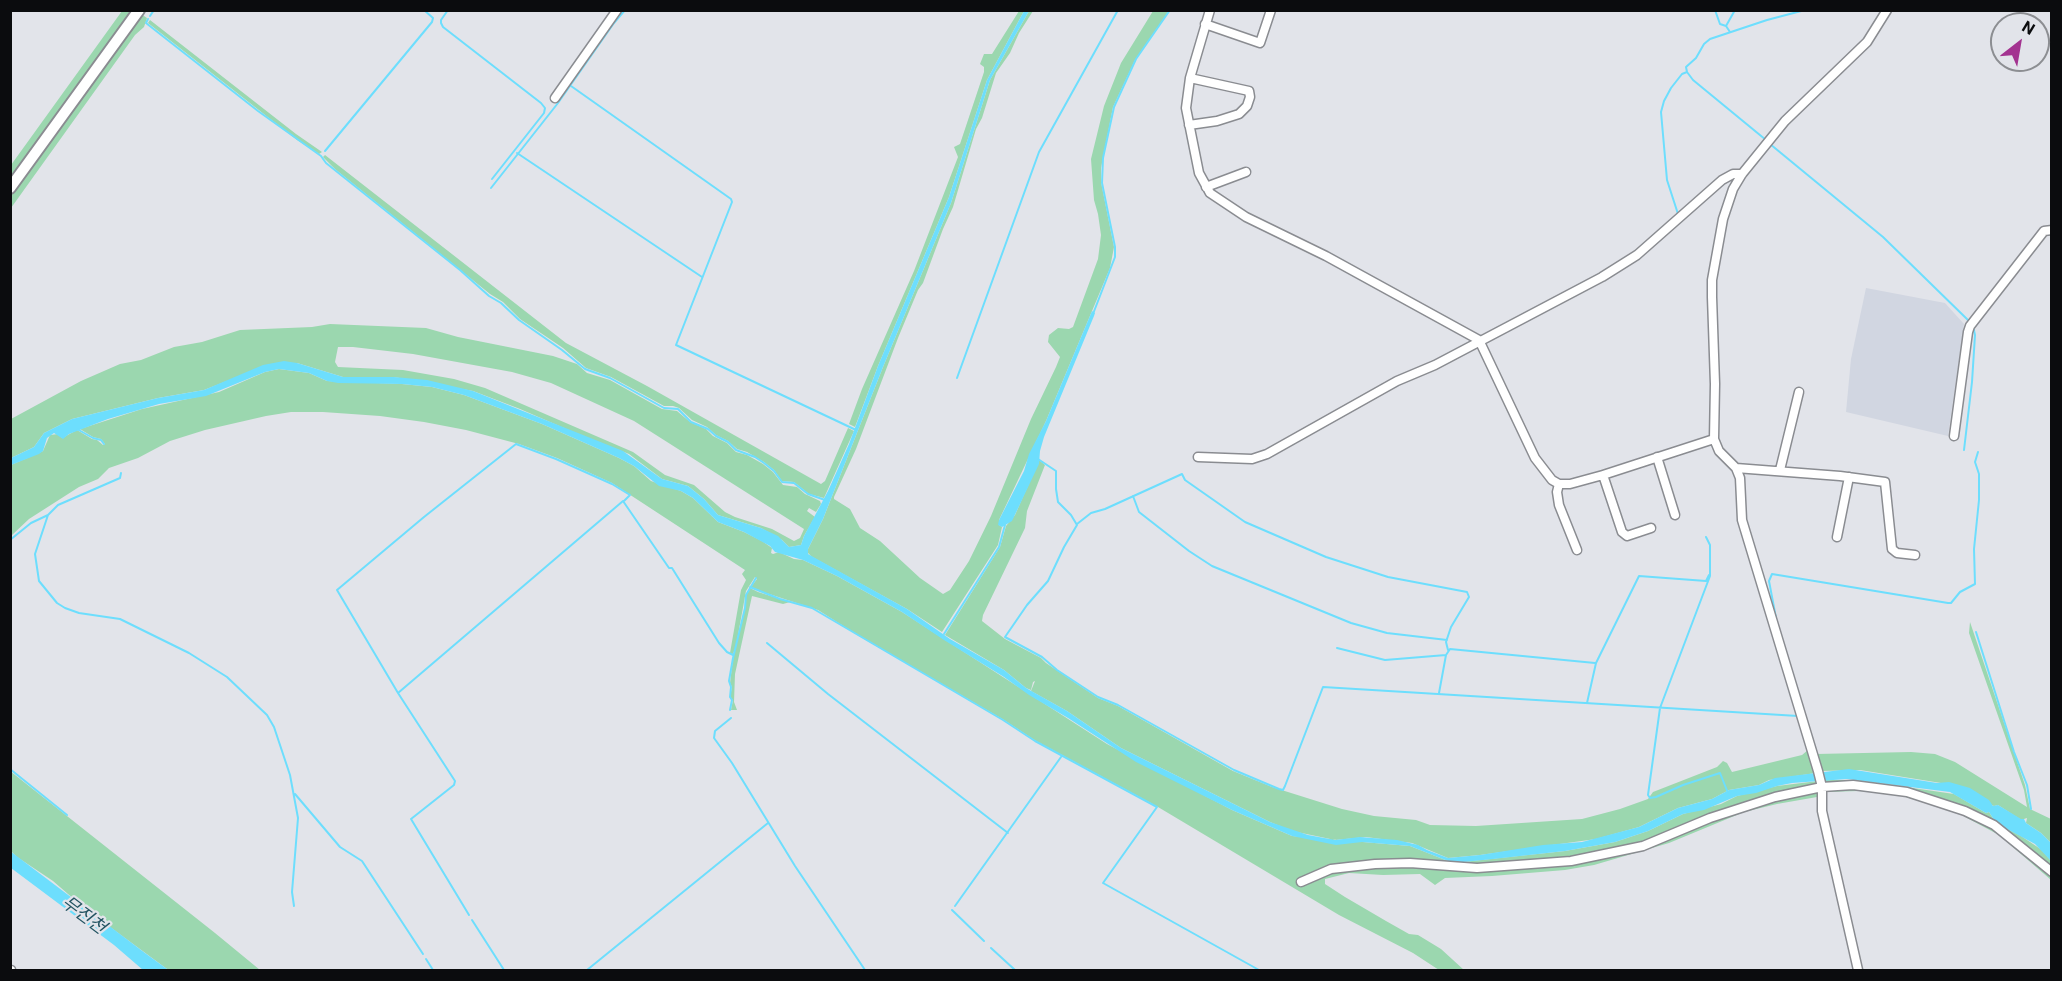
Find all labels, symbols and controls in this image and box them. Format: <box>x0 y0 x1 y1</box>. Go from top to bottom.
north arrow <box>1990 12 2050 72</box>
text: N <box>2019 17 2038 39</box>
water label: 무진천 <box>57 892 109 940</box>

